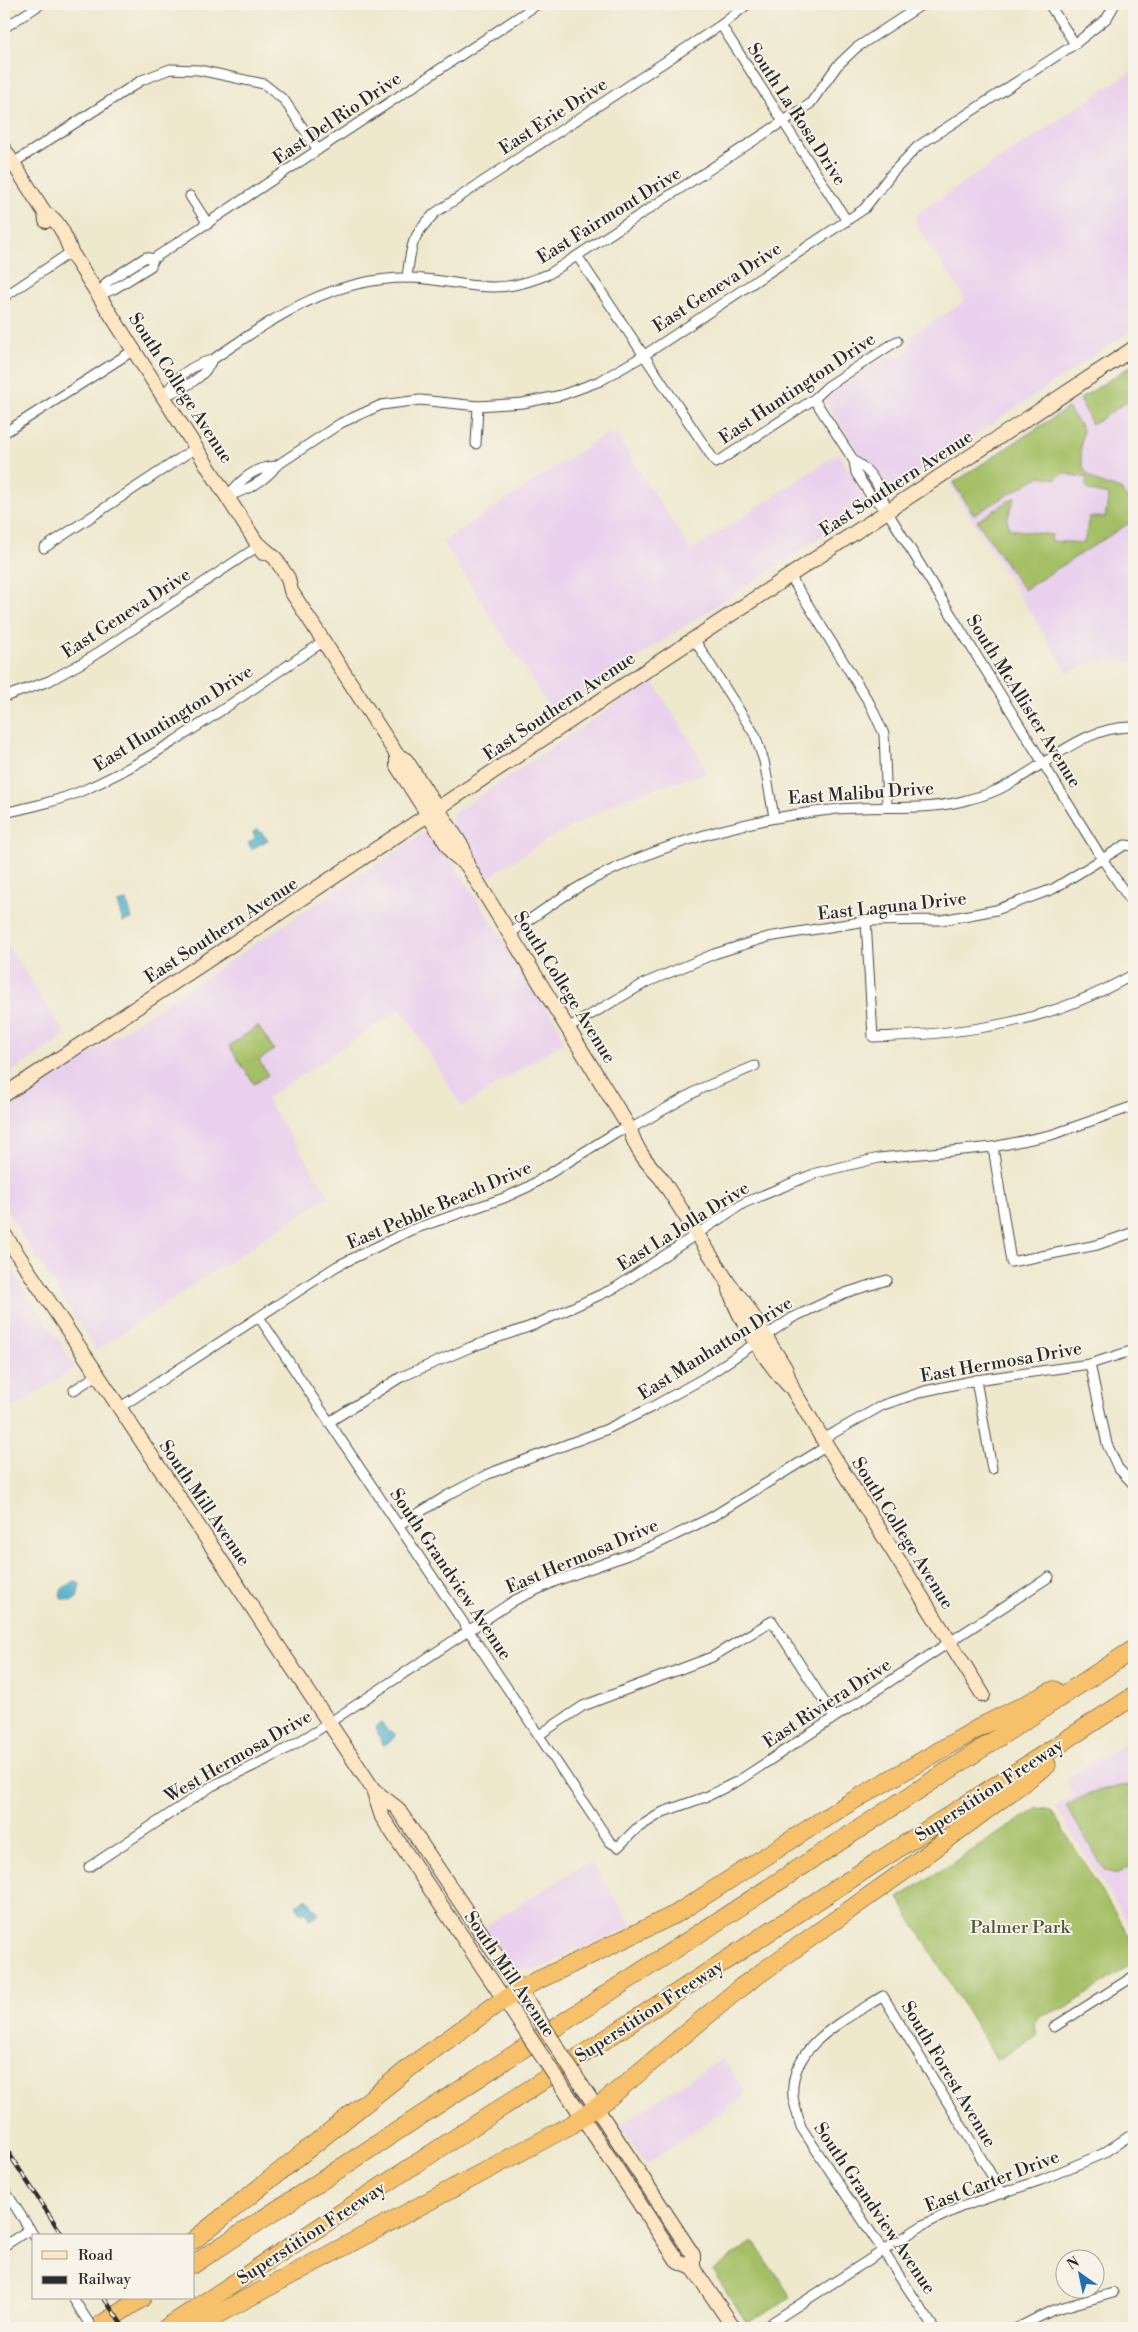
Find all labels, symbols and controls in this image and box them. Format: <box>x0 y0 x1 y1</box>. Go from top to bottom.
street label: South La Rosa Drive <box>742 39 851 190</box>
street label: East Del Rio Drive <box>269 67 406 170</box>
street label: East Erie Drive <box>495 73 612 160</box>
street label: East Fairmont Drive <box>533 162 686 269</box>
street label: East Geneva Drive <box>648 237 786 338</box>
street label: South College Avenue <box>123 309 238 468</box>
street label: East Huntington Drive <box>715 327 880 449</box>
street label: East Southern Avenue <box>815 425 977 542</box>
street label: East Geneva Drive <box>57 563 195 664</box>
street label: South McAllister Avenue <box>961 610 1086 792</box>
street label: East Southern Avenue <box>479 647 640 766</box>
street label: East Huntington Drive <box>89 660 257 777</box>
street label: East Malibu Drive <box>787 777 935 810</box>
street label: East Southern Avenue <box>140 872 302 989</box>
street label: East Laguna Drive <box>816 887 968 926</box>
street label: South College Avenue <box>508 907 621 1068</box>
street label: East Pebble Beach Drive <box>343 1156 535 1255</box>
street label: East La Jolla Drive <box>613 1177 754 1276</box>
street label: East Manhatton Drive <box>634 1291 797 1405</box>
street label: East Hermosa Drive <box>918 1337 1084 1388</box>
street label: South Mill Avenue <box>154 1436 255 1571</box>
street label: South College Avenue <box>846 1453 959 1614</box>
street label: South Grandview Avenue <box>384 1484 517 1665</box>
street label: East Hermosa Drive <box>502 1514 662 1599</box>
street label: East Riviera Drive <box>759 1653 896 1753</box>
street label: West Hermosa Drive <box>160 1705 316 1809</box>
street label: Superstition Freeway <box>911 1734 1068 1847</box>
street label: South Mill Avenue <box>459 1907 560 2042</box>
park label: Palmer Park <box>970 1916 1071 1939</box>
street label: Superstition Freeway <box>571 1955 728 2068</box>
street label: South Forest Avenue <box>896 1997 1001 2152</box>
street label: South Grandview Avenue <box>808 2118 941 2299</box>
street label: East Carter Drive <box>922 2145 1063 2218</box>
street label: Superstition Freeway <box>233 2177 390 2290</box>
legend <box>32 2234 195 2300</box>
text: Road <box>78 2246 113 2265</box>
north arrow <box>1056 2250 1106 2300</box>
text: N <box>1064 2253 1083 2275</box>
text: Railway <box>78 2270 132 2289</box>

